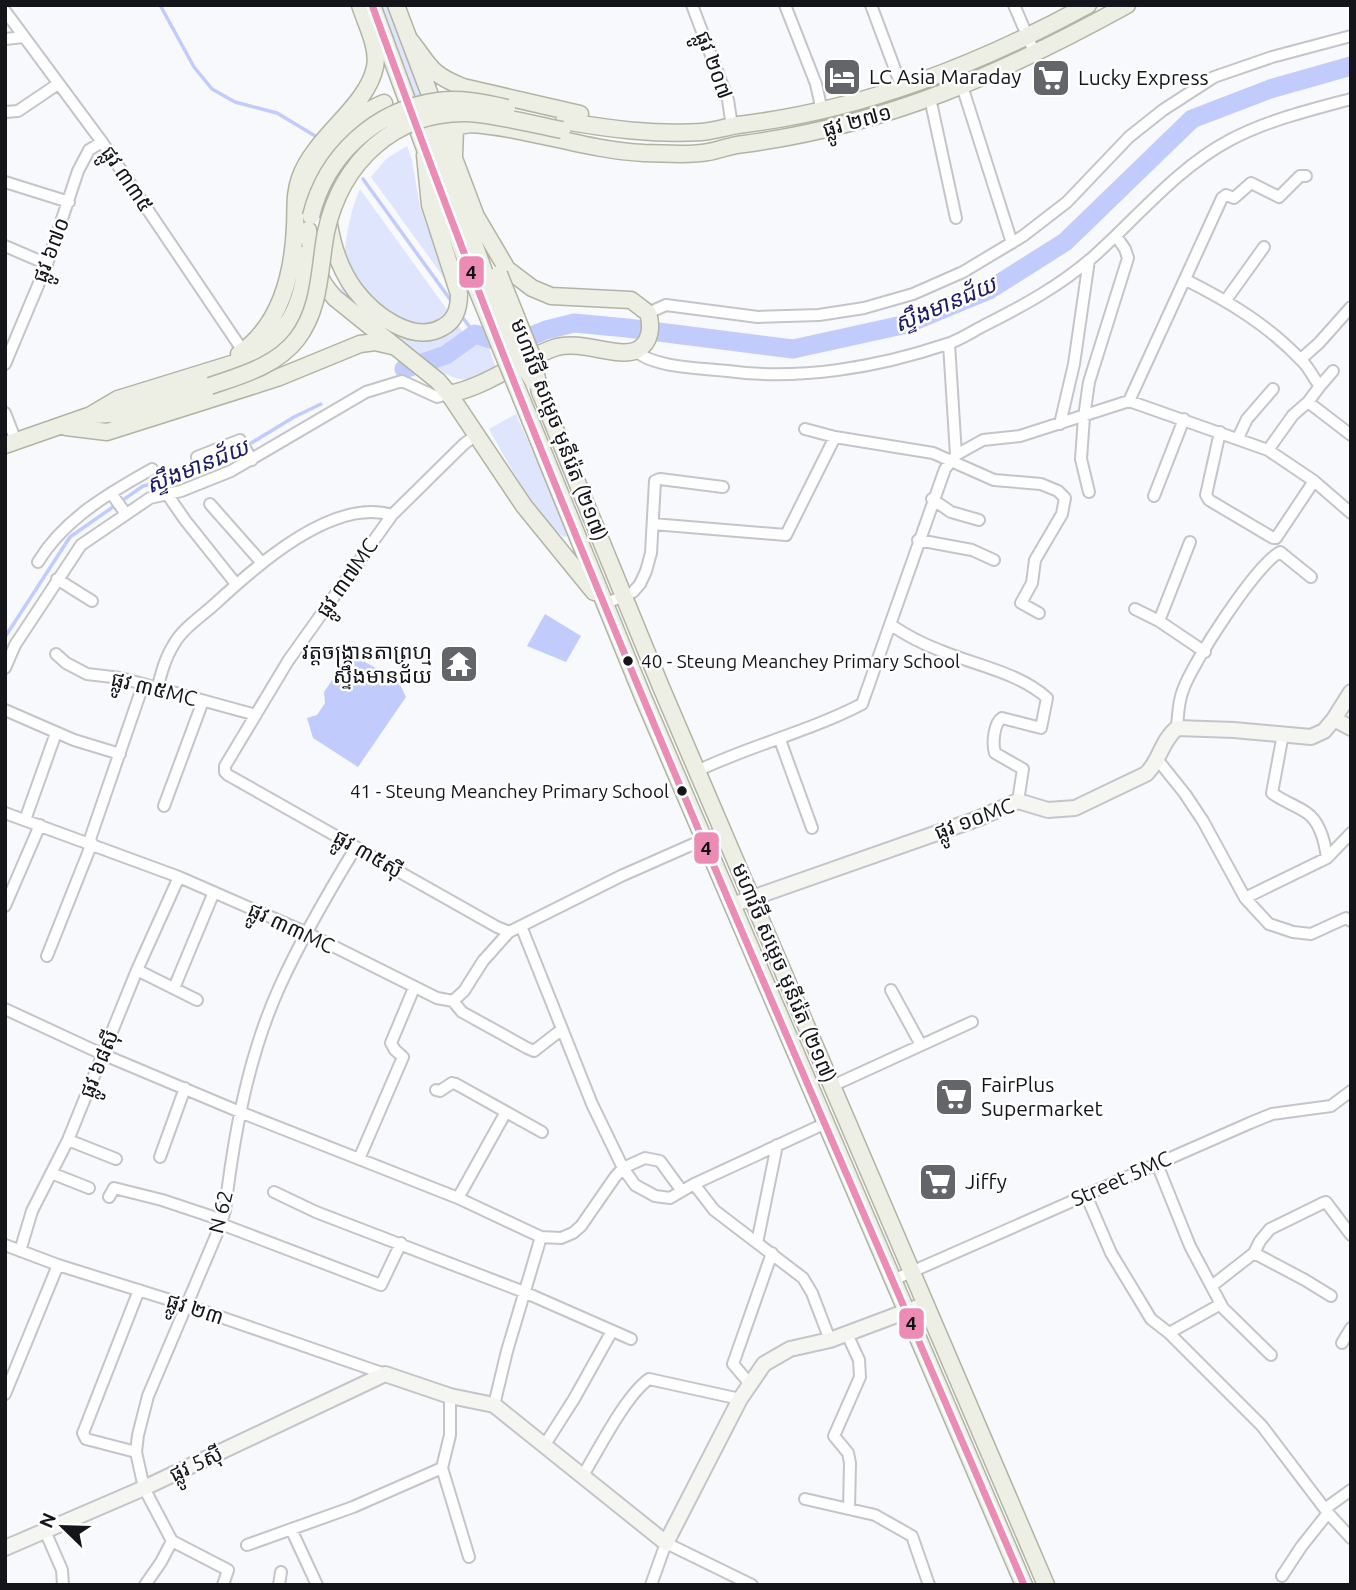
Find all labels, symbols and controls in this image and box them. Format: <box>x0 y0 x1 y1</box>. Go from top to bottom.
street label: ផ្លូវ ២០៧ <box>684 27 738 105</box>
hotel icon: LC Asia Maraday <box>821 56 863 98</box>
supermarket icon: Lucky Express <box>1030 57 1072 99</box>
place label: LC Asia Maraday <box>869 64 1021 88</box>
place label: Lucky Express <box>1078 65 1209 89</box>
street label: ផ្លូវ ២៧១ <box>820 99 896 149</box>
street label: ផ្លូវ ៣៣៥ <box>90 141 159 221</box>
street label: ផ្លូវ ៦៧០ <box>27 214 81 289</box>
line badge: 4 <box>458 255 485 289</box>
text: 4 <box>466 261 477 283</box>
water label: ស្ទឹងមានជ័យ <box>890 269 1002 339</box>
street label: មហាវិថី សម្តេច មុនីរ៉េត (២១៧) <box>504 315 613 545</box>
water label: ស្ទឹងមានជ័យ <box>142 432 255 500</box>
street label: ផ្លូវ ៣៧MC <box>310 533 389 626</box>
place label: វត្តចង្ក្រានតាព្រហ្ម ស្ទឹងមានជ័យ <box>302 639 432 690</box>
temple icon: វត្តចង្ក្រានតាព្រហ្ម ស្ទឹងមានជ័យ <box>438 643 480 685</box>
place label: 40 - Steung Meanchey Primary School <box>641 650 960 672</box>
marker: 40 - Steung Meanchey Primary School <box>621 654 635 668</box>
street label: ផ្លូវ ៣៥MC <box>107 666 200 718</box>
place label: 41 - Steung Meanchey Primary School <box>350 780 669 802</box>
marker: 41 - Steung Meanchey Primary School <box>675 784 689 798</box>
street label: ផ្លូវ ១០MC <box>931 793 1020 851</box>
street label: ផ្លូវ ៣៥ស៊ី <box>326 824 407 890</box>
line badge: 4 <box>693 831 720 865</box>
text: 4 <box>701 837 712 859</box>
street label: មហាវិថី សម្តេច មុនីរ៉េត (២១៧) <box>725 859 842 1087</box>
street label: ផ្លូវ ៣៣MC <box>241 897 338 965</box>
street label: ផ្លូវ ៦៨ស៊ី <box>74 1026 130 1104</box>
place label: FairPlus Supermarket <box>981 1072 1103 1120</box>
supermarket icon: FairPlus Supermarket <box>933 1076 975 1118</box>
street label: Street 5MC <box>1067 1145 1174 1211</box>
supermarket icon: Jiffy <box>917 1161 959 1203</box>
place label: Jiffy <box>965 1169 1007 1193</box>
street label: N 62 <box>203 1188 237 1236</box>
street label: ផ្លូវ ២៣ <box>161 1288 227 1336</box>
line badge: 4 <box>898 1307 925 1340</box>
text: 4 <box>906 1312 917 1334</box>
street label: ផ្លូវ 5ស៊ី <box>165 1440 230 1493</box>
north arrow <box>28 1492 98 1562</box>
text: N <box>34 1510 60 1531</box>

